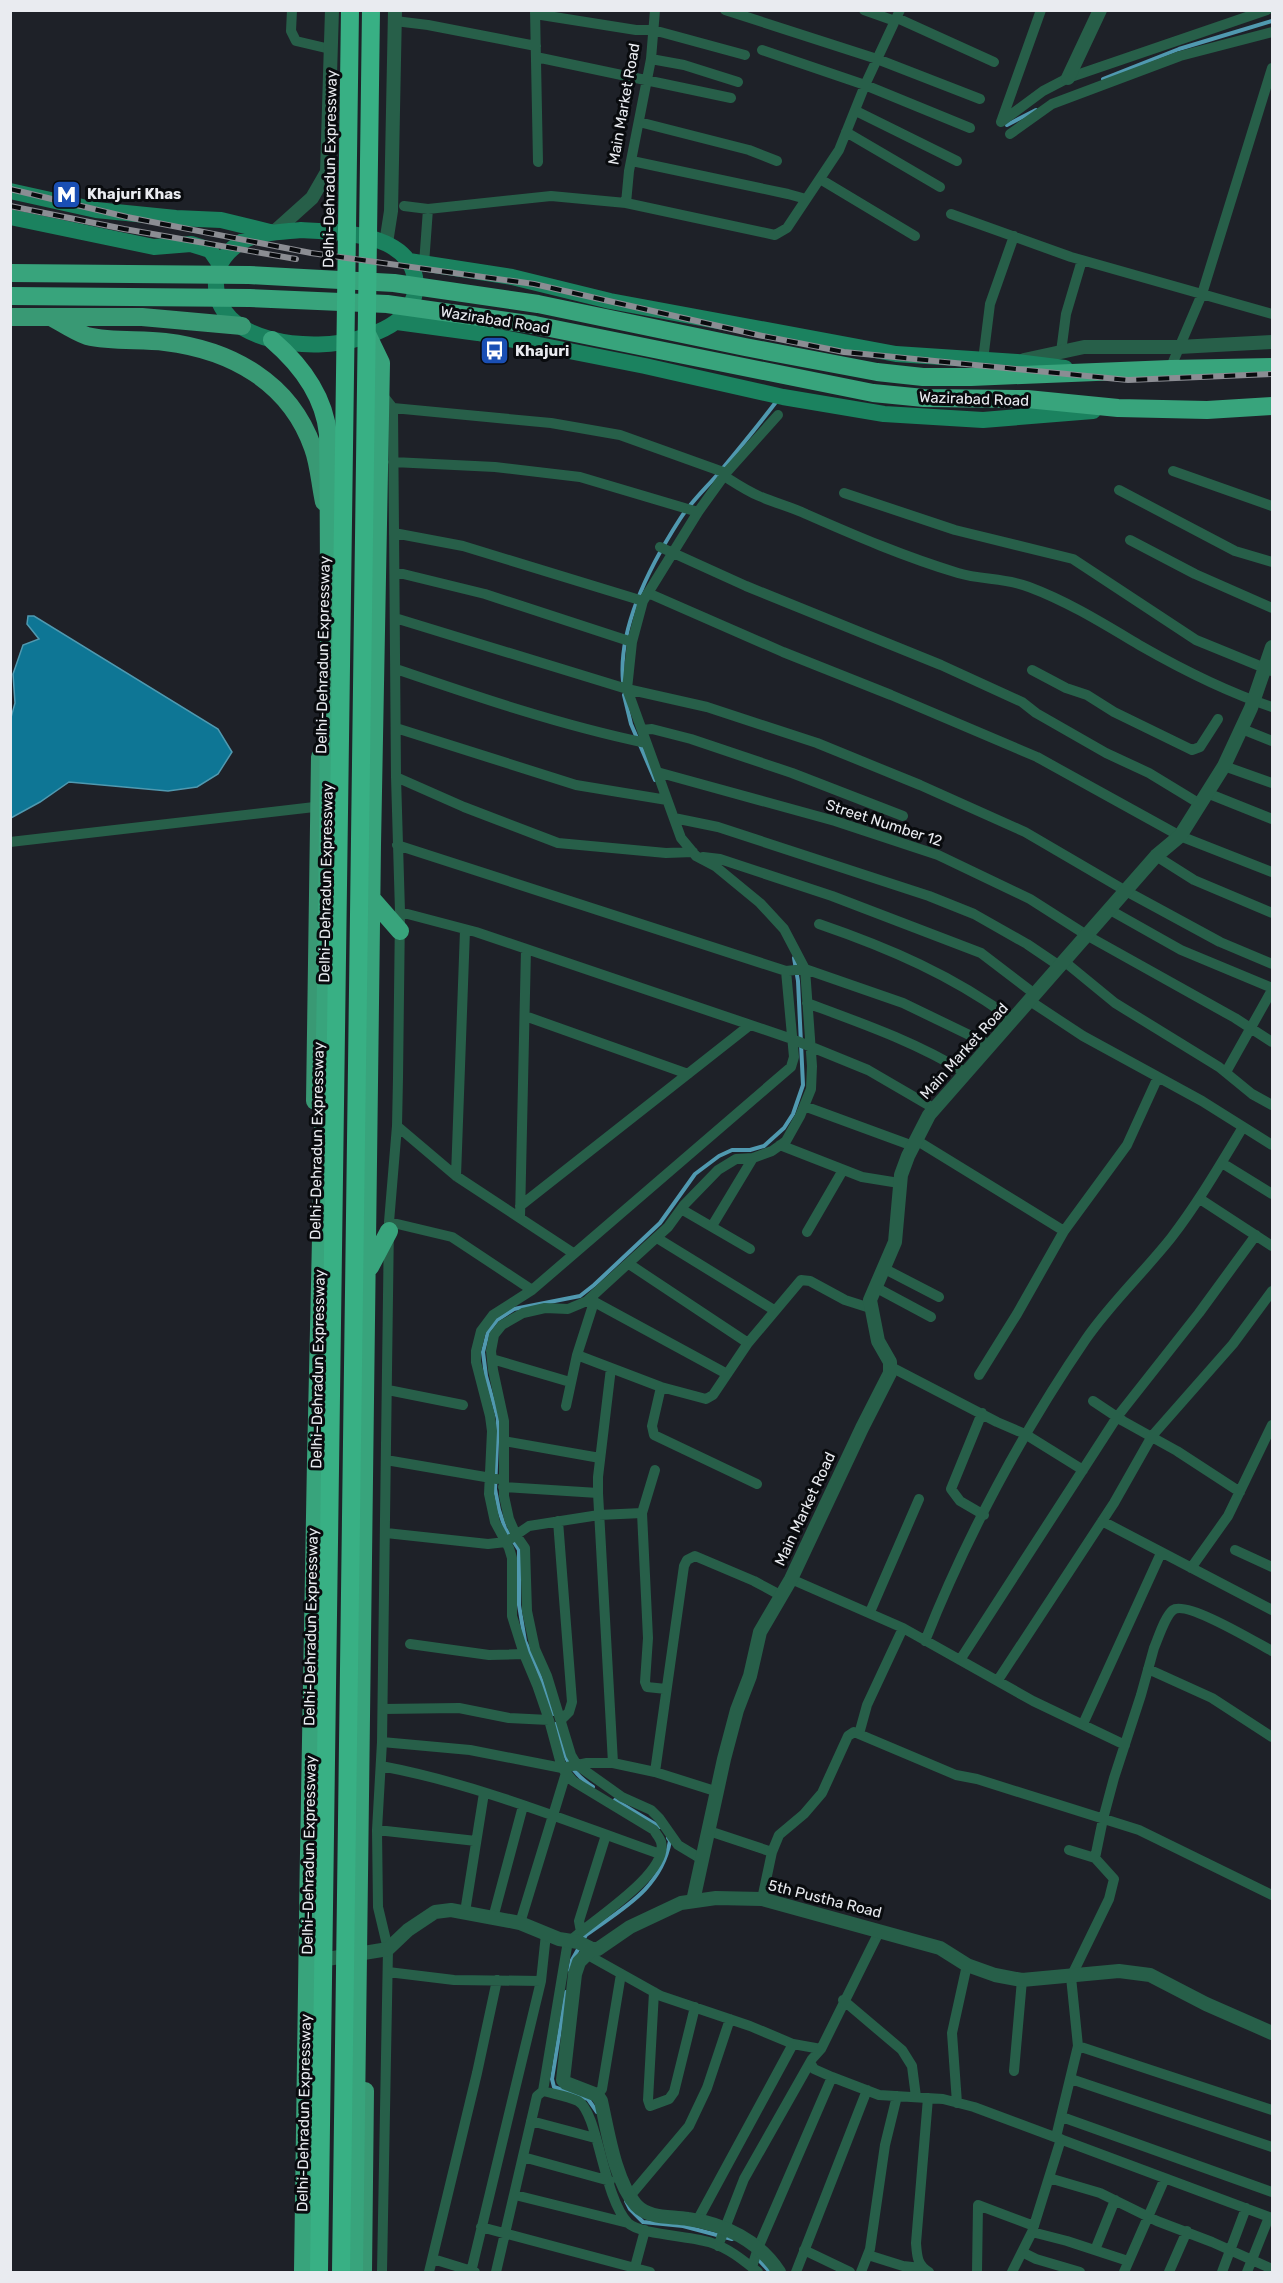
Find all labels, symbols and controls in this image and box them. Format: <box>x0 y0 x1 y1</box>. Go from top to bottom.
street label: Main Market Road <box>604 42 644 166</box>
street label: Delhi-Dehradun Expressway <box>319 70 341 268</box>
metro station icon: Khajuri Khas <box>50 178 82 210</box>
place label: Khajuri Khas <box>87 185 181 203</box>
street label: Wazirabad Road <box>439 302 551 338</box>
bus stop icon: Khajuri <box>478 335 510 367</box>
place label: Khajuri <box>515 342 569 360</box>
street label: Wazirabad Road <box>918 388 1030 410</box>
street label: Delhi-Dehradun Expressway <box>312 556 334 754</box>
street label: Delhi–Dehradun Expressway <box>315 783 337 983</box>
street label: Street Number 12 <box>823 796 945 850</box>
street label: Main Market Road <box>916 999 1012 1103</box>
street label: Delhi-Dehradun Expressway <box>306 1042 328 1240</box>
street label: Delhi–Dehradun Expressway <box>307 1269 329 1469</box>
street label: Main Market Road <box>771 1449 839 1569</box>
street label: Delhi-Dehradun Expressway <box>300 1528 322 1726</box>
street label: Delhi–Dehradun Expressway <box>298 1755 320 1955</box>
street label: 5th Pustha Road <box>766 1876 884 1922</box>
street label: Delhi-Dehradun Expressway <box>293 2014 315 2212</box>

